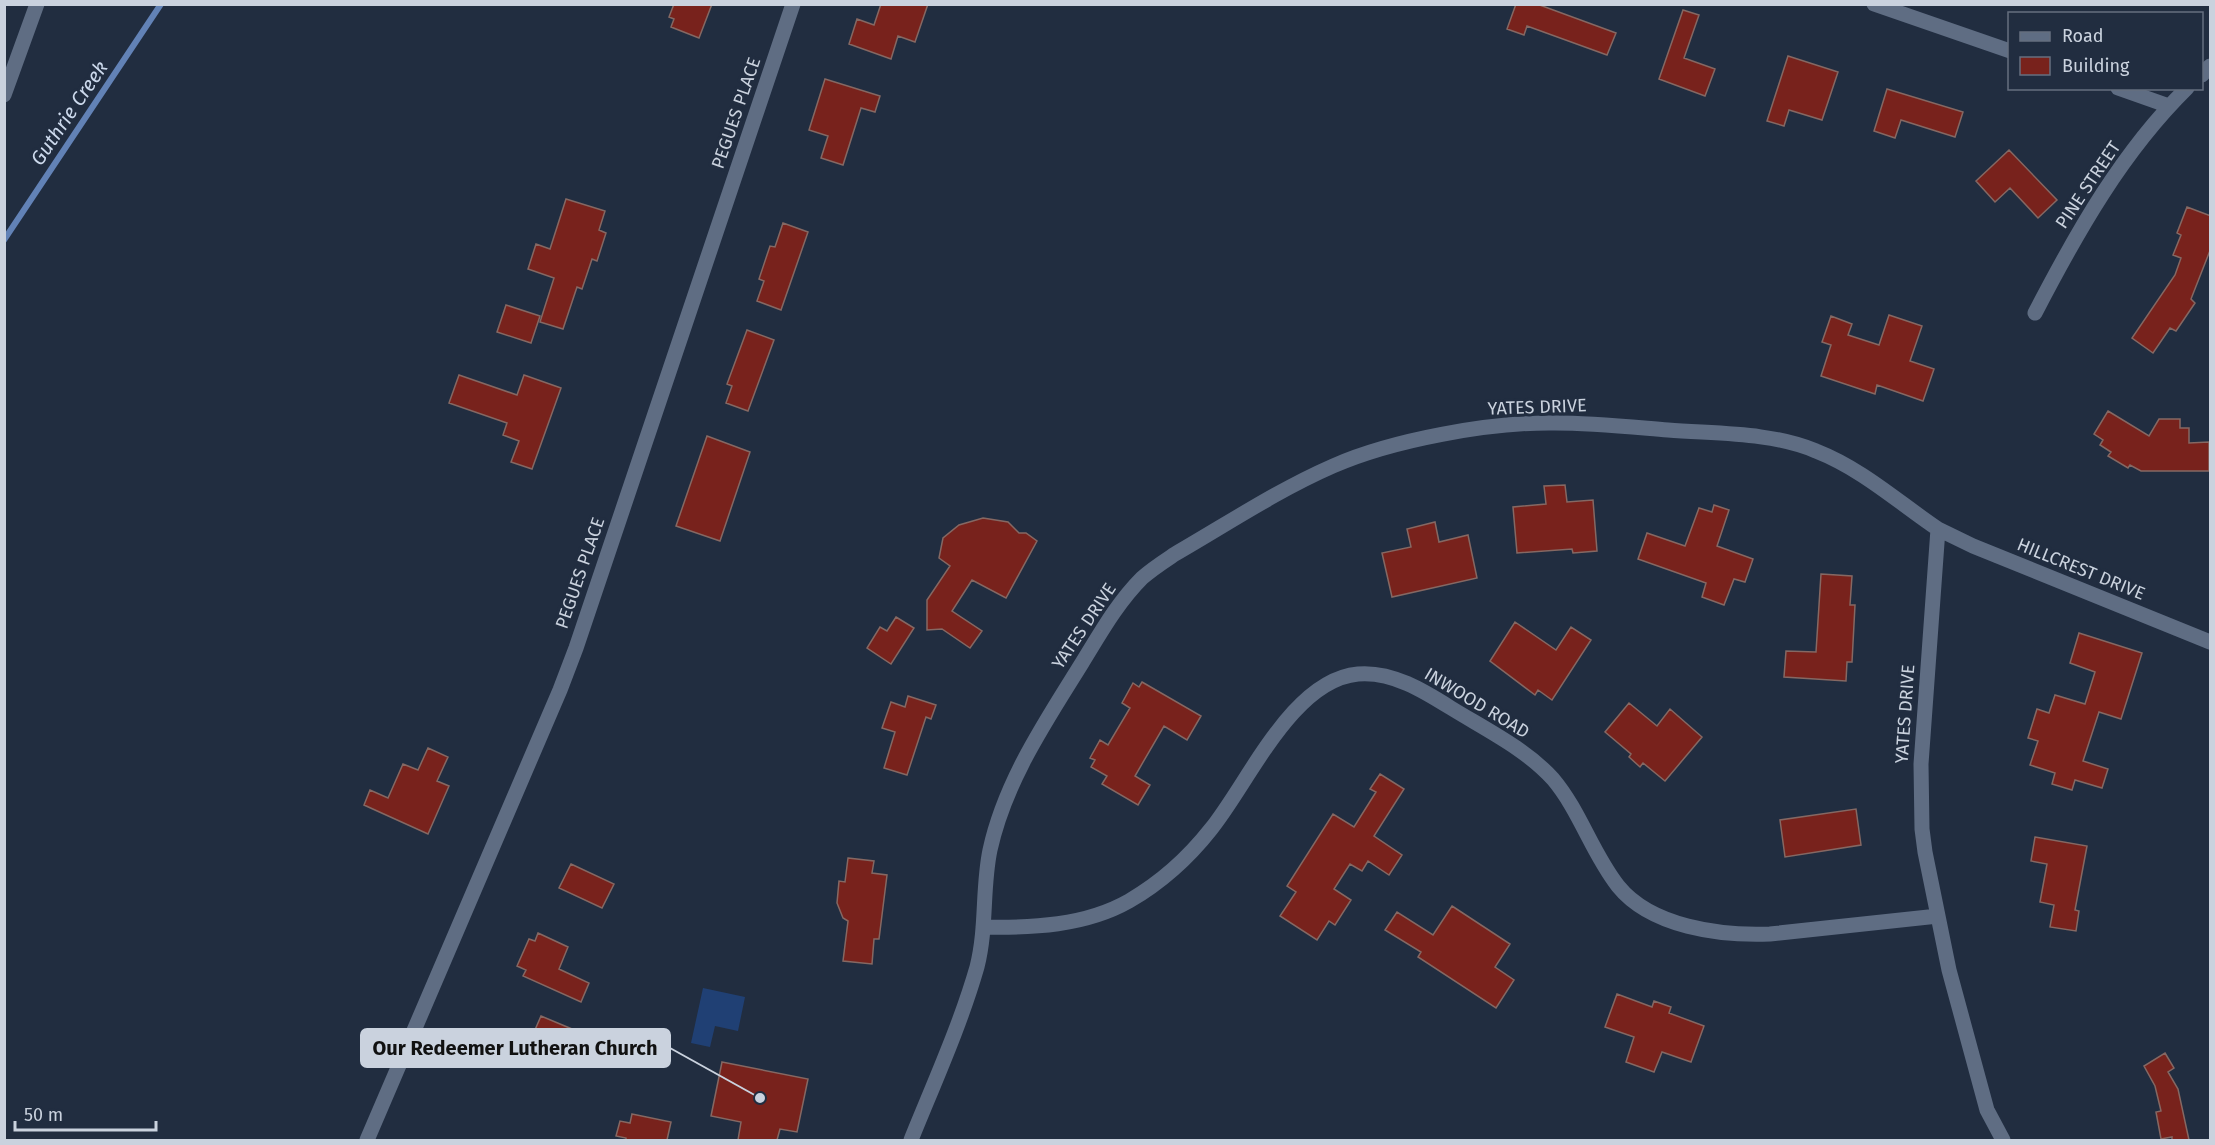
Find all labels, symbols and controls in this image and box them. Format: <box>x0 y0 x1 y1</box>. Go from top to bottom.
legend <box>2008 12 2203 90</box>
text: Road <box>2062 25 2104 47</box>
street label: PEGUES PLACE <box>707 54 765 172</box>
text: Building <box>2062 55 2130 77</box>
water label: Guthrie Creek <box>25 56 113 170</box>
street label: PINE STREET <box>2051 137 2126 233</box>
street label: YATES DRIVE <box>1487 394 1587 420</box>
street label: PEGUES PLACE <box>551 514 609 632</box>
street label: HILLCREST DRIVE <box>2014 533 2148 605</box>
street label: YATES DRIVE <box>1047 579 1121 673</box>
street label: INWOOD ROAD <box>1420 663 1534 743</box>
street label: YATES DRIVE <box>1891 664 1919 764</box>
callout: Our Redeemer Lutheran Church <box>361 1029 670 1067</box>
text: Our Redeemer Lutheran Church <box>373 1036 657 1060</box>
scale bar <box>15 1094 156 1132</box>
text: 50 m <box>24 1104 63 1126</box>

